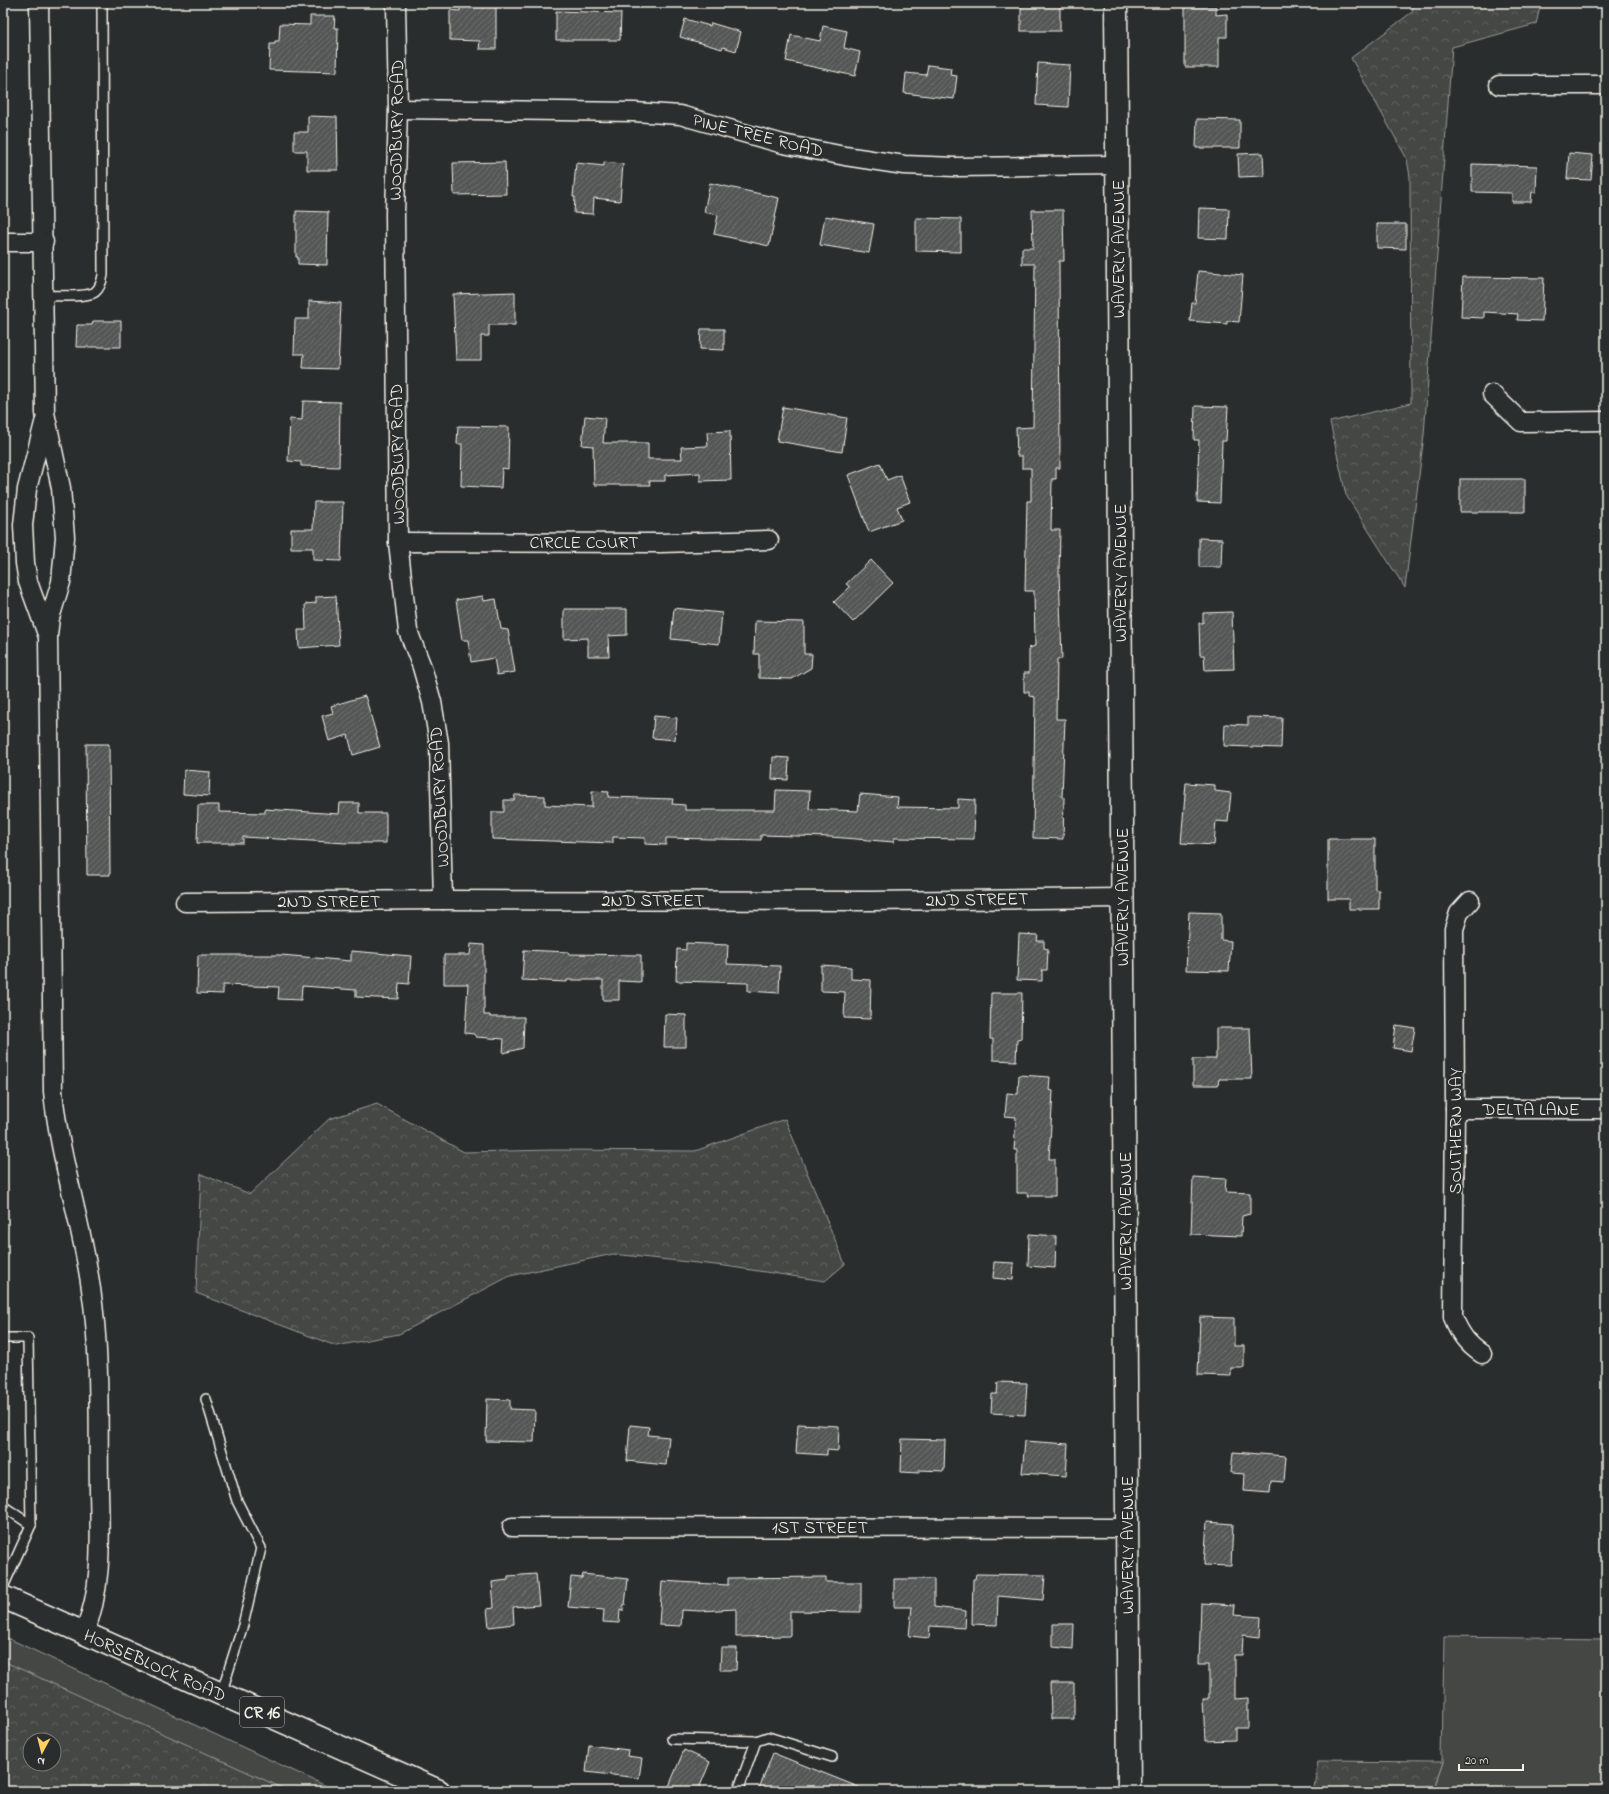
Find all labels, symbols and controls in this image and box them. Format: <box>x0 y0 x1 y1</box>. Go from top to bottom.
street label: WOODBURY ROAD <box>384 59 412 201</box>
street label: PINE TREE ROAD <box>689 108 826 166</box>
street label: WAVERLY AVENUE <box>1107 180 1133 318</box>
street label: WOODBURY ROAD <box>385 383 413 525</box>
street label: WAVERLY AVENUE <box>1109 504 1135 642</box>
street label: CIRCLE COURT <box>529 531 639 557</box>
street label: WOODBURY ROAD <box>424 726 458 868</box>
street label: WAVERLY AVENUE <box>1111 828 1137 966</box>
street label: 2ND STREET <box>925 887 1029 915</box>
street label: 2ND STREET <box>602 889 704 915</box>
street label: 2ND STREET <box>278 890 380 916</box>
street label: SOUTHERN WAY <box>1444 1067 1470 1194</box>
street label: DELTA LANE <box>1481 1098 1580 1124</box>
street label: WAVERLY AVENUE <box>1114 1152 1140 1290</box>
street label: WAVERLY AVENUE <box>1116 1476 1142 1614</box>
street label: 1ST STREET <box>772 1516 868 1542</box>
street label: HORSEBLOCK ROAD <box>79 1624 230 1710</box>
road number: CR 16 <box>240 1697 284 1727</box>
north arrow <box>22 1732 62 1772</box>
scale bar <box>1459 1746 1523 1772</box>
text: 20 m <box>1465 1752 1488 1770</box>
text: N <box>36 1753 46 1769</box>

